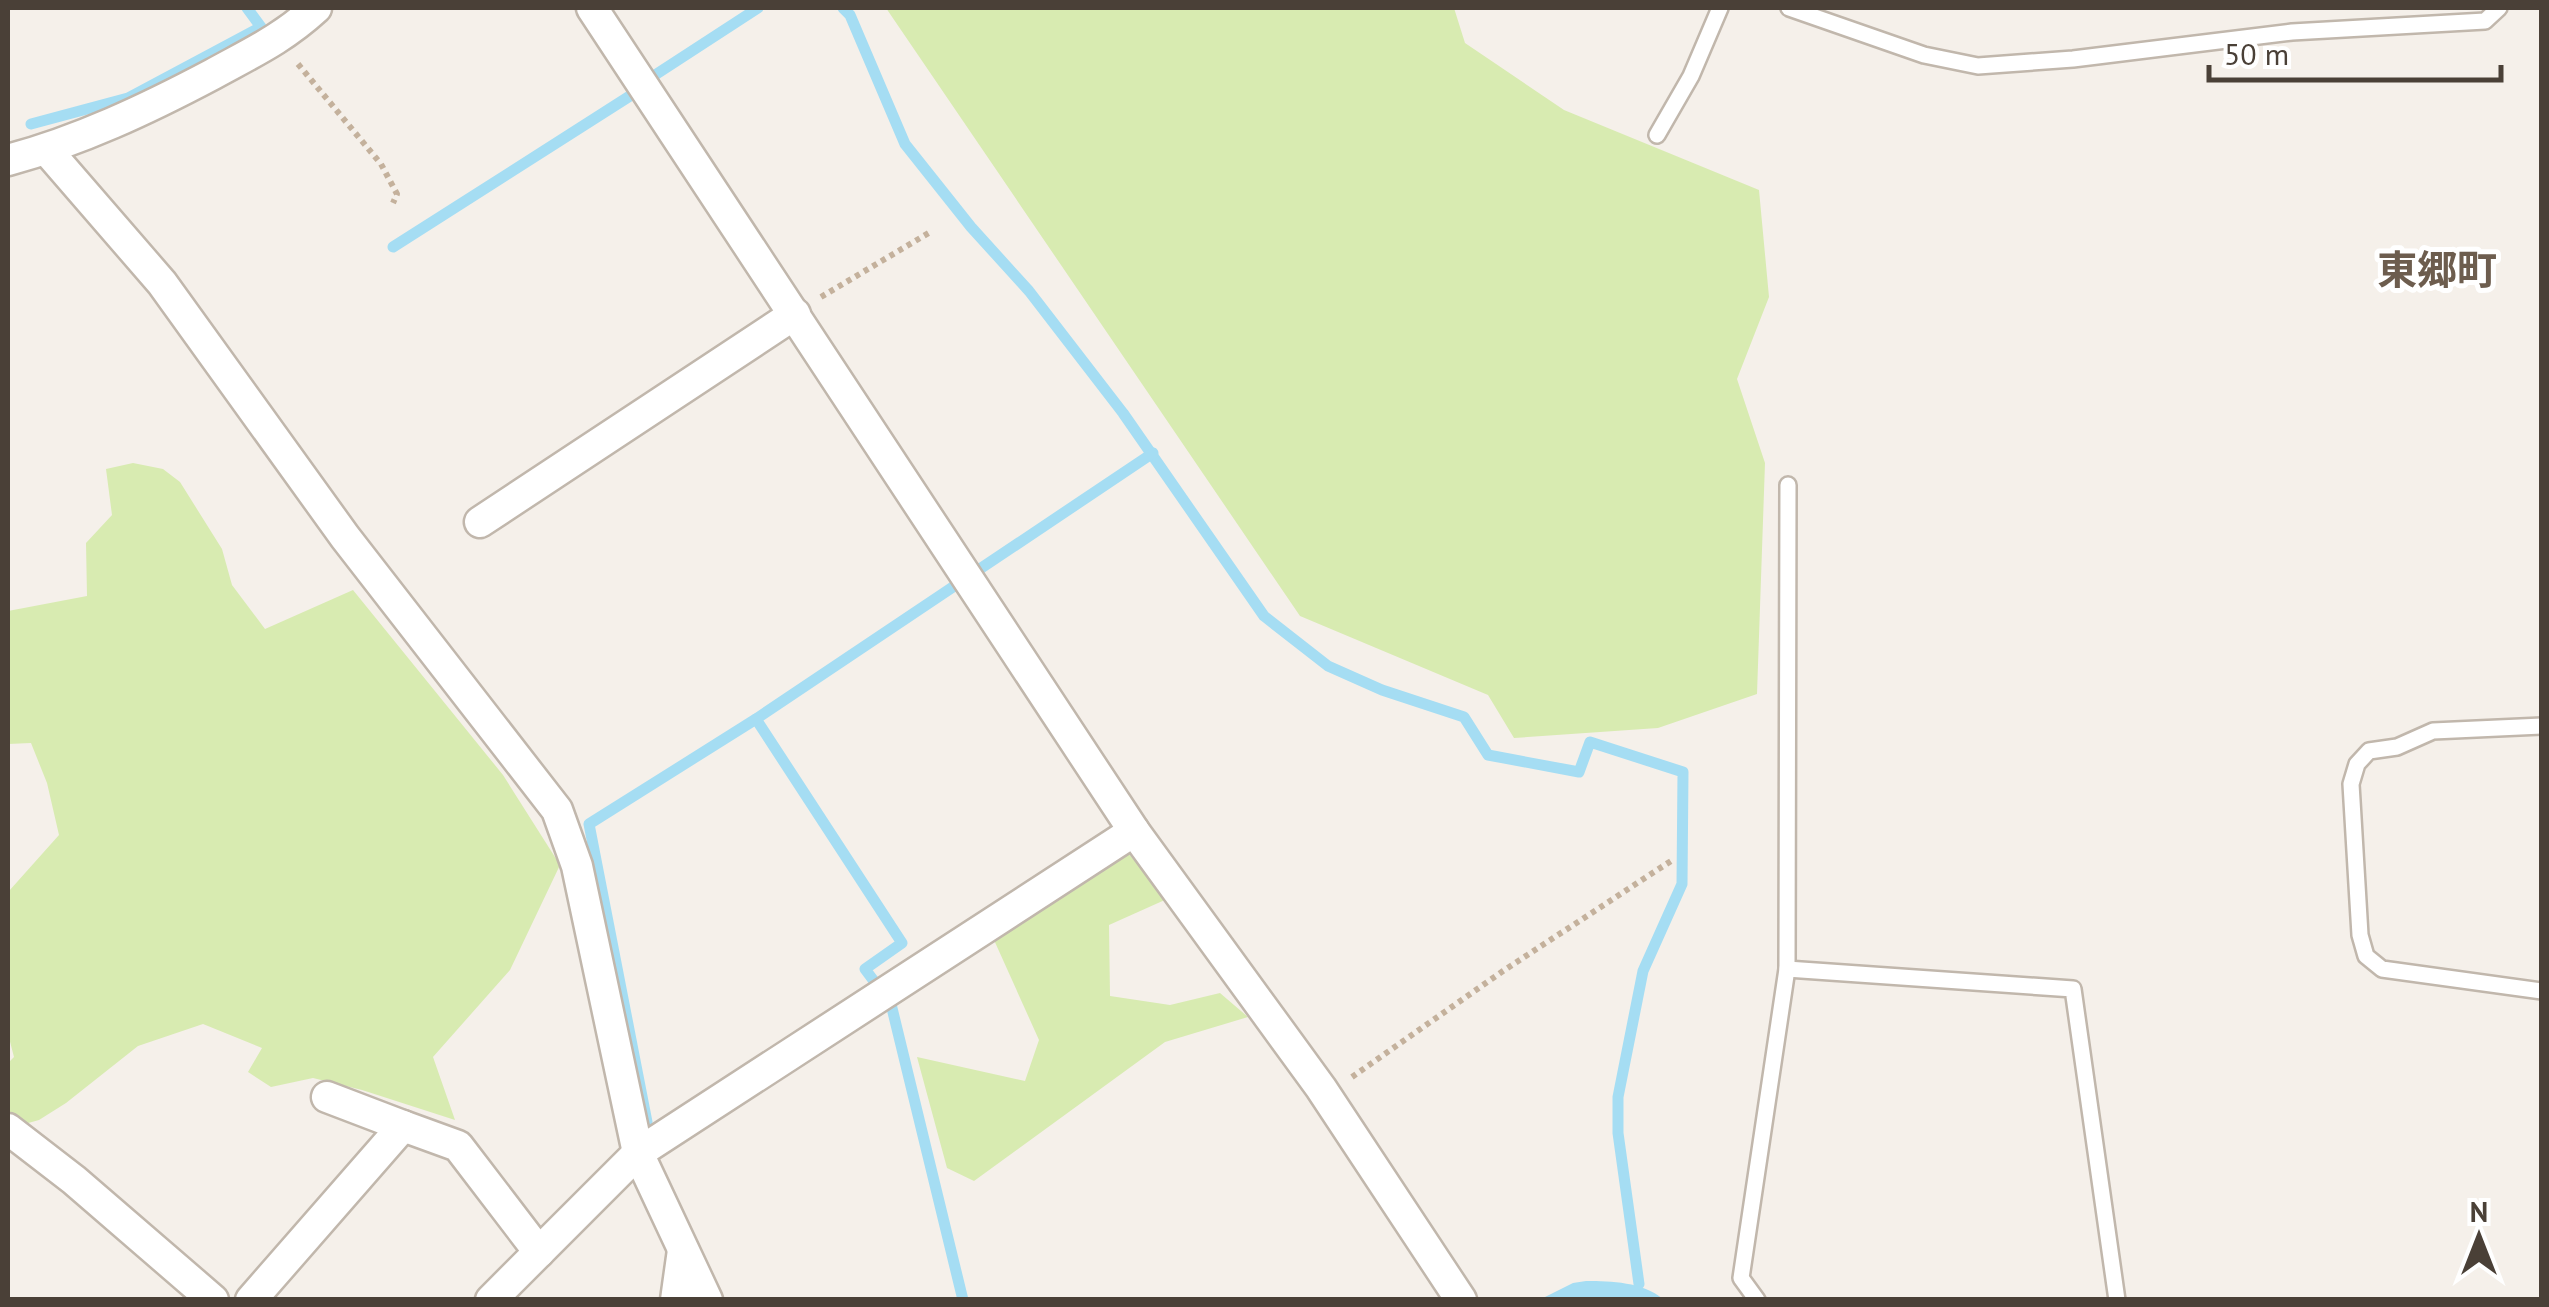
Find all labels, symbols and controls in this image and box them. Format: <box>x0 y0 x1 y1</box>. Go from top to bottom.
scale bar <box>2209 20 2502 82</box>
text: 50 m <box>2224 34 2289 73</box>
district label: 東郷町 <box>2377 243 2497 295</box>
north arrow <box>2429 1187 2529 1287</box>
text: N <box>2470 1193 2488 1230</box>

